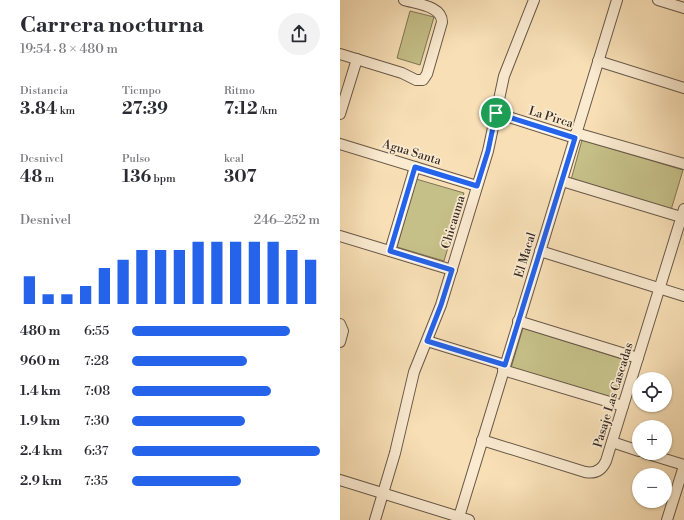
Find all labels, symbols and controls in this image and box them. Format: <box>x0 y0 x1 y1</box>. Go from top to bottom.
text: Carrera nocturna <box>20 12 204 39</box>
button: share <box>278 13 320 55</box>
text: 19:54 · 8 × 480 m <box>20 41 118 57</box>
text: Distancia <box>20 84 68 98</box>
text: Tiempo <box>122 84 161 98</box>
text: Ritmo <box>224 84 255 98</box>
pin <box>479 96 513 130</box>
text: 3.84 <box>20 98 57 120</box>
text: 27:39 <box>122 98 168 120</box>
text: 7:12 <box>224 98 258 120</box>
icon: arrive <box>485 102 507 124</box>
text: km <box>57 104 75 118</box>
text: /km <box>258 104 277 118</box>
street label: La Pirca <box>527 104 576 132</box>
street label: Agua Santa <box>380 136 444 169</box>
text: Desnivel <box>20 152 63 166</box>
text: Pulso <box>122 152 150 166</box>
text: kcal <box>224 152 244 166</box>
text: 48 <box>20 166 42 188</box>
text: 136 <box>122 166 151 188</box>
text: 307 <box>224 166 257 188</box>
text: m <box>42 172 54 186</box>
text: bpm <box>151 172 176 186</box>
street label: Chicauma <box>438 193 469 251</box>
text: Desnivel <box>20 212 71 228</box>
text: 246–252 m <box>254 212 320 228</box>
street label: El Macal <box>511 230 540 280</box>
text: 480 m <box>20 323 60 339</box>
text: 6:55 <box>84 323 109 339</box>
street label: Pasaje Las Cascadas <box>590 341 637 449</box>
text: 960 m <box>20 353 60 369</box>
text: 7:28 <box>84 353 109 369</box>
map controls <box>632 372 672 508</box>
button: locate <box>632 372 672 412</box>
text: 1.4 km <box>20 383 61 399</box>
text: 7:08 <box>84 383 110 399</box>
text: 1.9 km <box>20 413 60 429</box>
text: 7:30 <box>84 413 109 429</box>
button: + <box>632 420 672 460</box>
text: 2.4 km <box>20 443 62 459</box>
text: 6:37 <box>84 443 108 459</box>
button: − <box>632 468 672 508</box>
text: 2.9 km <box>20 473 62 489</box>
text: 7:35 <box>84 473 108 489</box>

